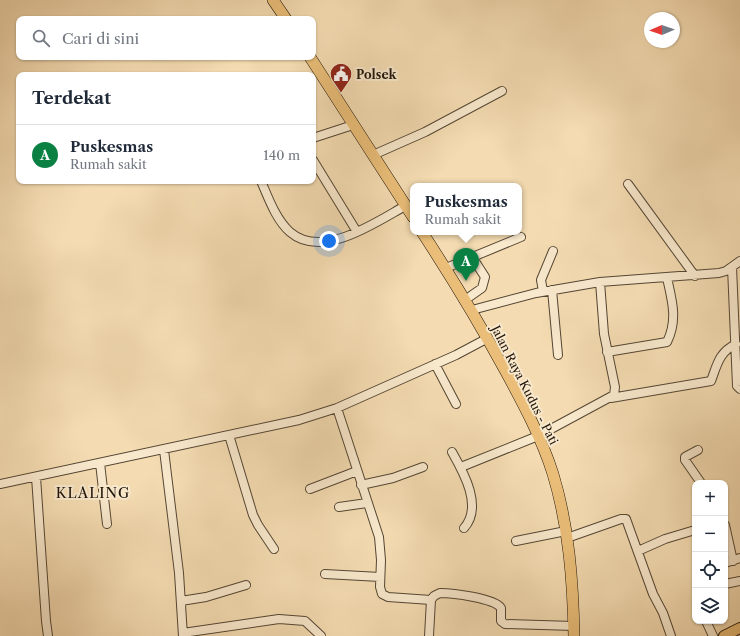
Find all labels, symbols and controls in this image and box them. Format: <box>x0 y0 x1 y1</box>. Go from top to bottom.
north arrow <box>644 12 680 48</box>
search box <box>16 16 316 60</box>
icon: search <box>30 27 52 49</box>
text: Cari di sini <box>62 29 139 48</box>
public building icon: Polsek <box>328 61 354 94</box>
place label: Polsek <box>356 67 398 82</box>
text: Terdekat <box>32 88 111 108</box>
text: Puskesmas <box>70 137 153 156</box>
text: A <box>40 147 50 163</box>
text: 140 m <box>263 147 300 163</box>
text: Rumah sakit <box>70 156 147 172</box>
popup <box>410 183 522 235</box>
text: Puskesmas <box>424 192 508 211</box>
text: Rumah sakit <box>424 211 501 227</box>
your location <box>319 231 339 251</box>
pin: A <box>453 248 479 281</box>
street label: Jalan Raya Kudus - Pati <box>487 321 562 448</box>
map controls <box>692 480 728 624</box>
button: + <box>692 480 728 516</box>
district label: KLALING <box>56 484 130 502</box>
button: − <box>692 516 728 552</box>
button: locate <box>692 552 728 588</box>
button: layers <box>692 588 728 624</box>

